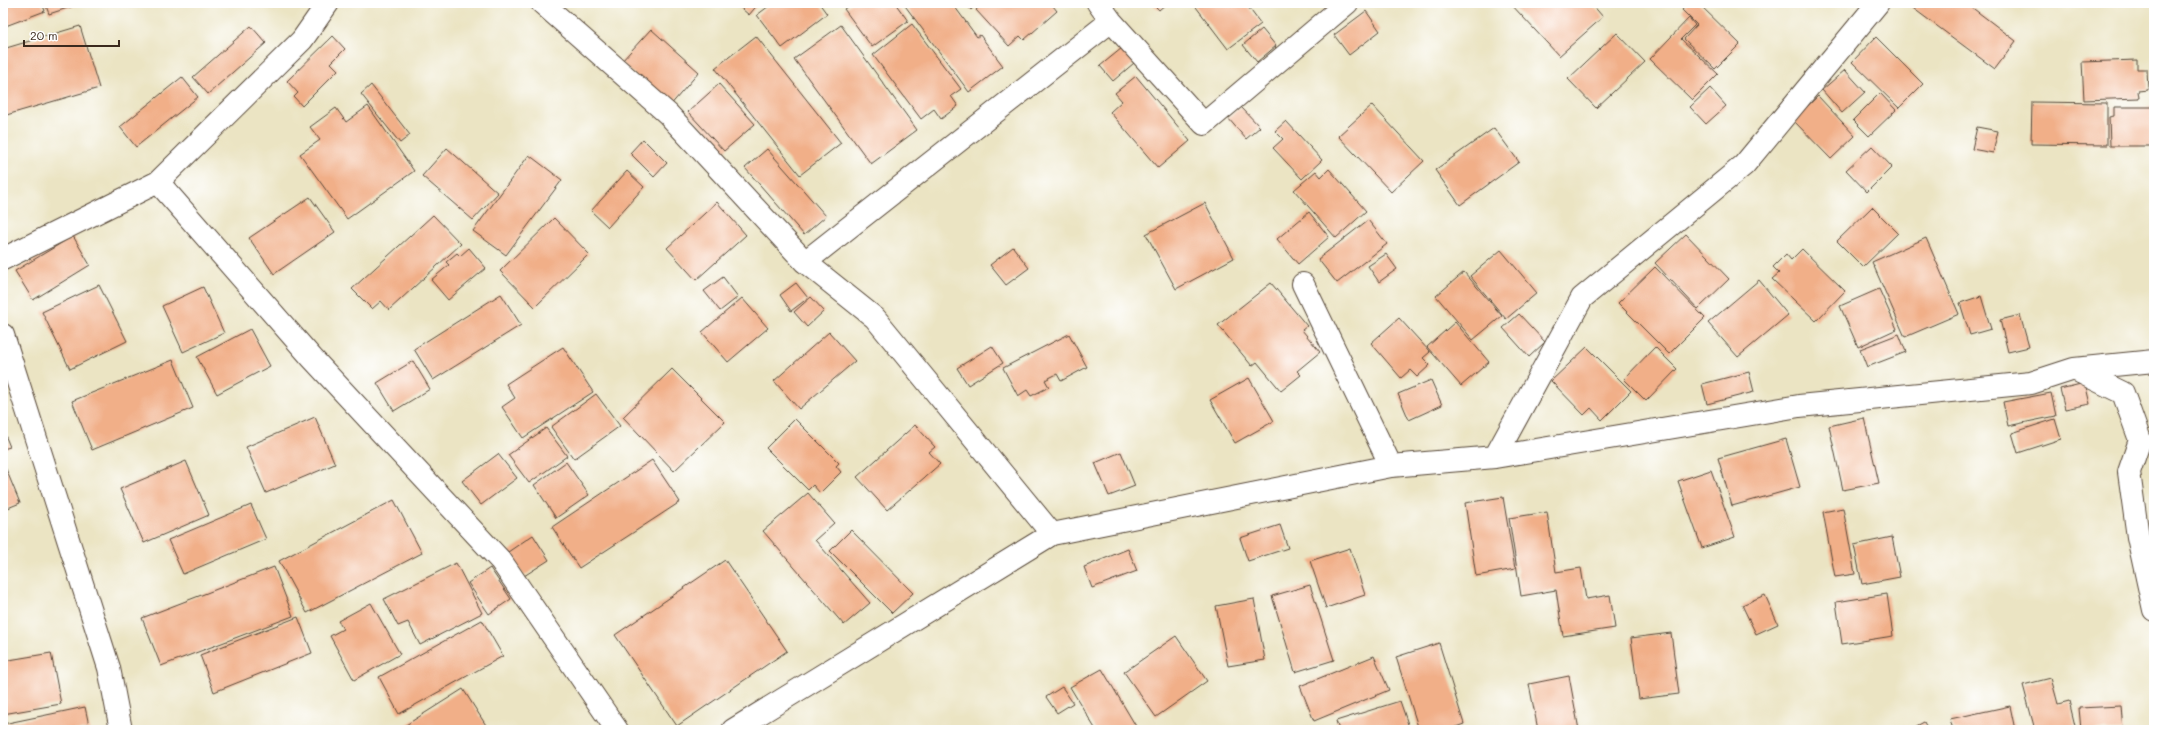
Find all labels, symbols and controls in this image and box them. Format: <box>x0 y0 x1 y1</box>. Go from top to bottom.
scale bar <box>24 22 119 48</box>
text: 20 m <box>30 27 58 43</box>

